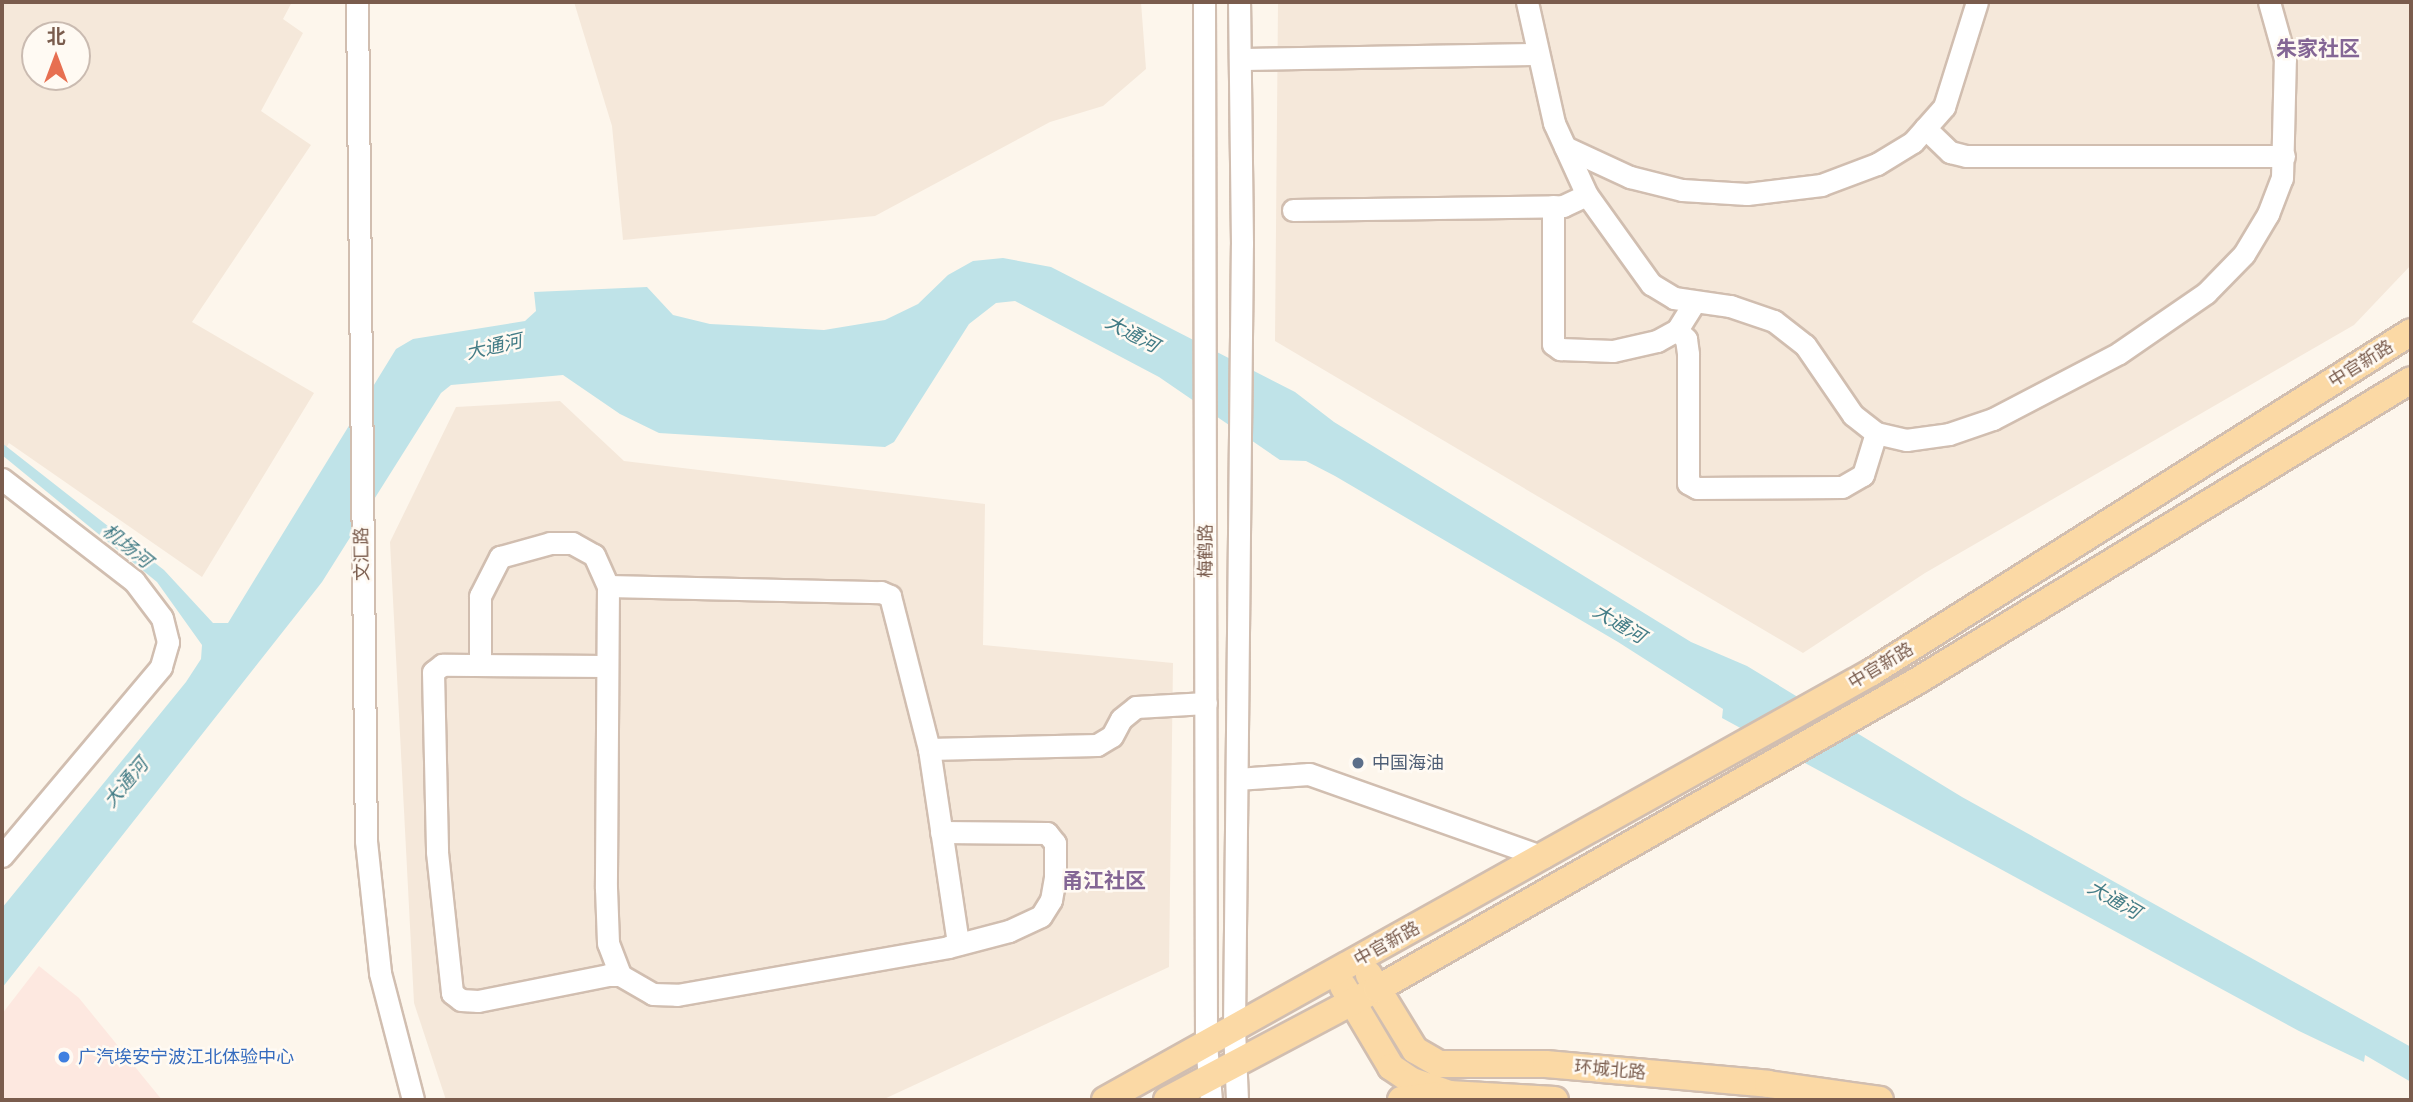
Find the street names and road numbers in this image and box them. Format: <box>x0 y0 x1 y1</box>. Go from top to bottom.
street label: 中官新路 <box>2325 336 2397 392</box>
street label: 梅鹤路 <box>1195 524 1217 578</box>
street label: 文汇路 <box>351 527 373 581</box>
street label: 中官新路 <box>1845 638 1917 694</box>
street label: 中官新路 <box>1350 917 1424 971</box>
street label: 环城北路 <box>1573 1056 1647 1084</box>

